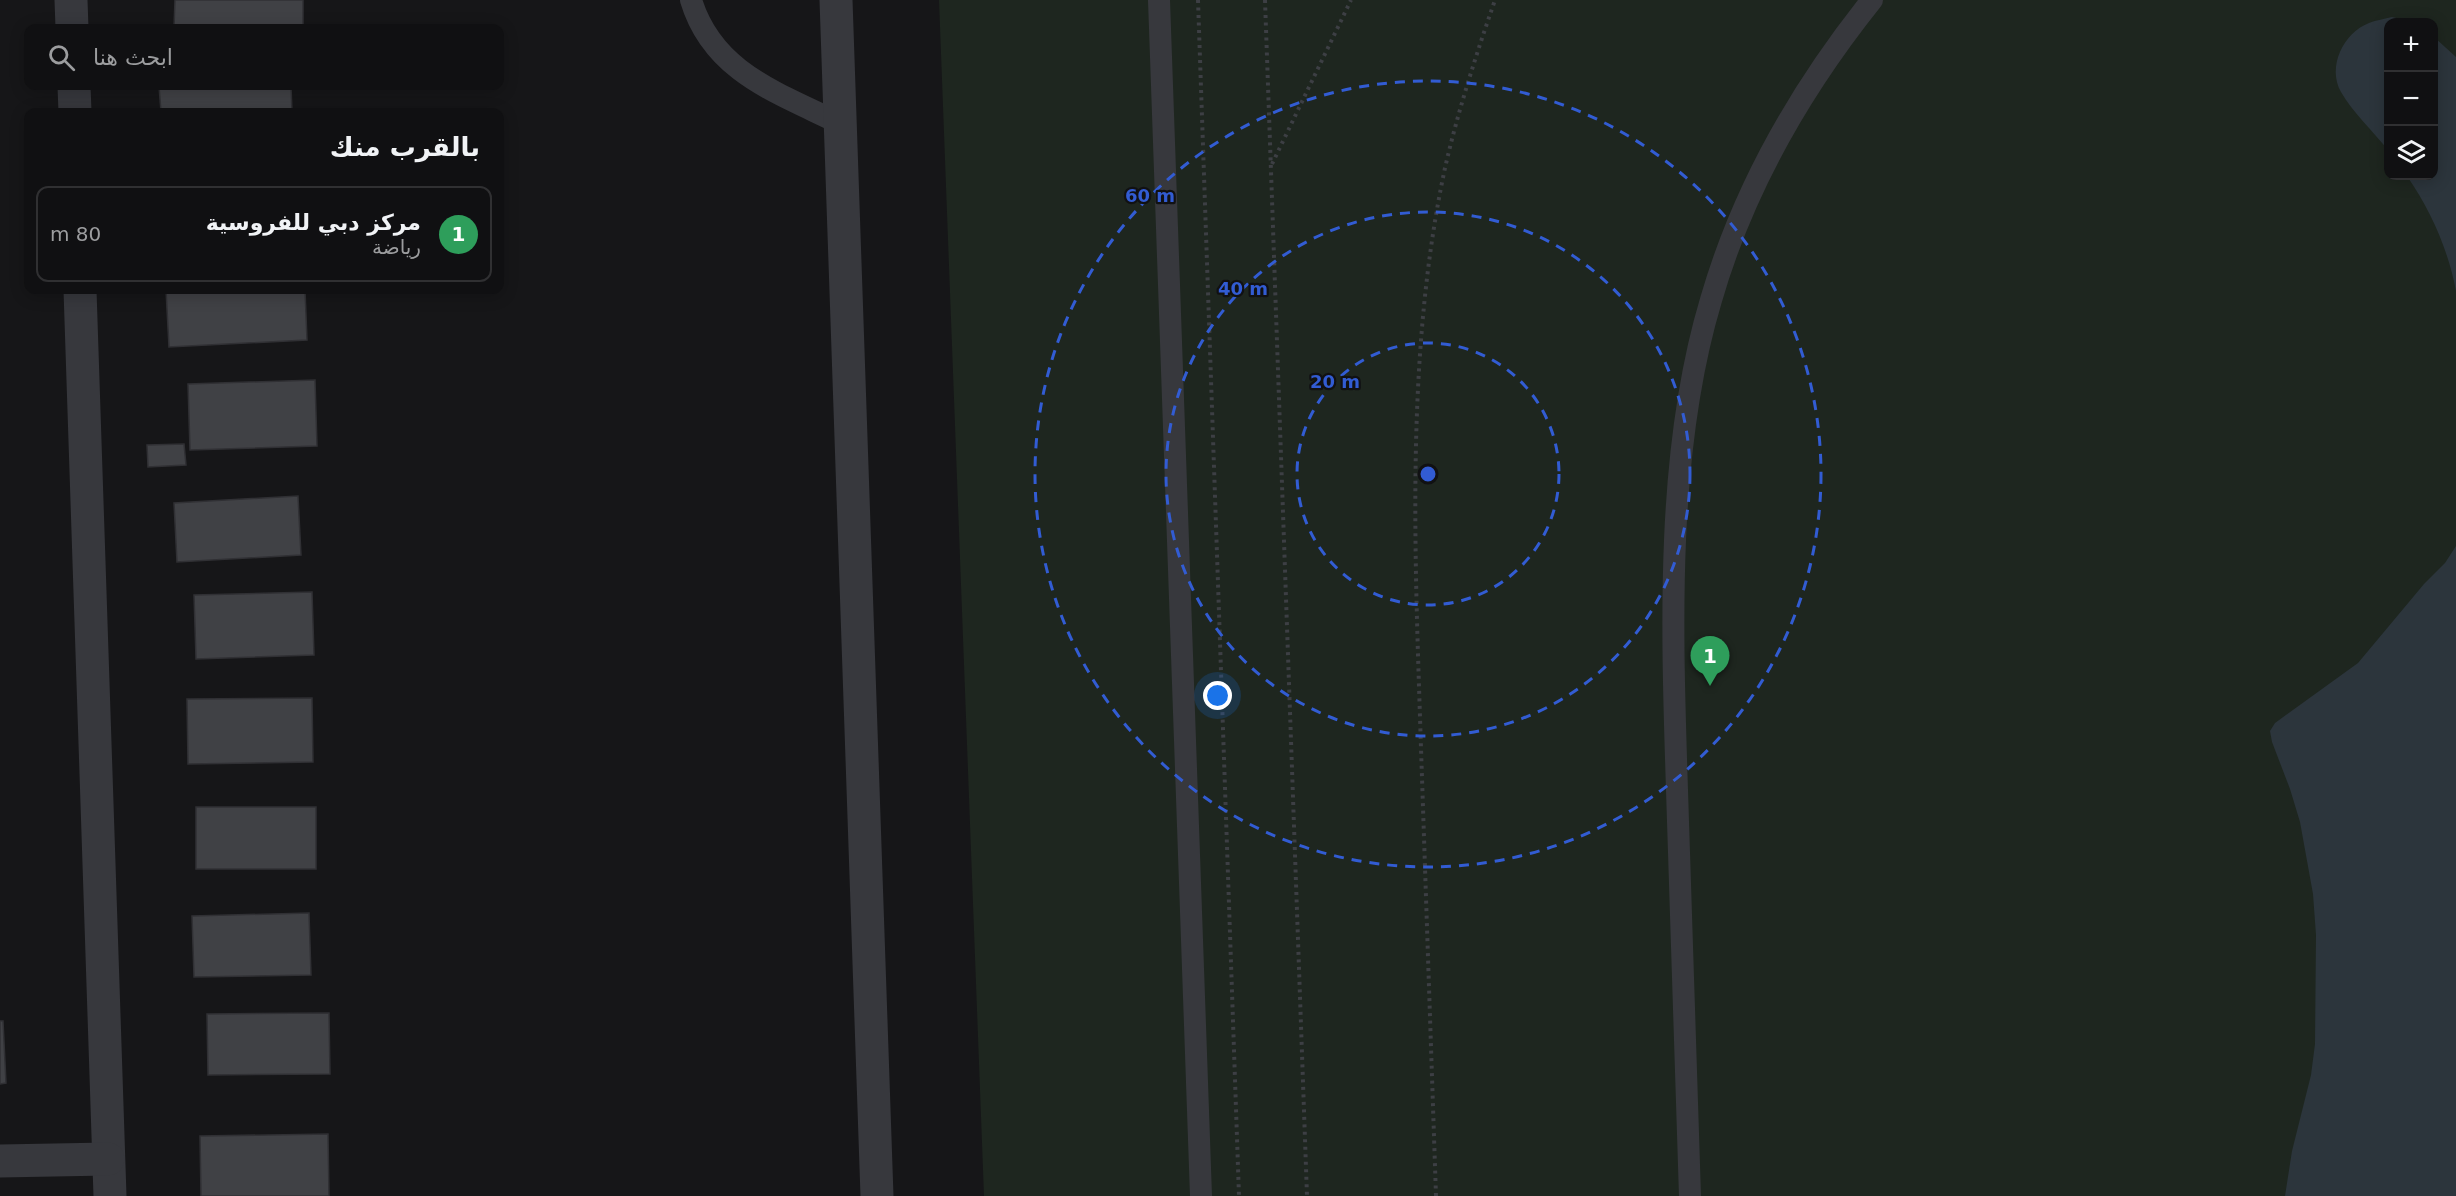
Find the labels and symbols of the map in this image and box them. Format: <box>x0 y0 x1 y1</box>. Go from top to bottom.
text: 60 m <box>1125 185 1175 206</box>
text: 40 m <box>1218 278 1268 299</box>
text: 20 m <box>1310 371 1360 392</box>
centre of rings <box>1418 464 1438 484</box>
pin: 1 <box>1690 636 1730 686</box>
your location <box>1203 681 1232 710</box>

